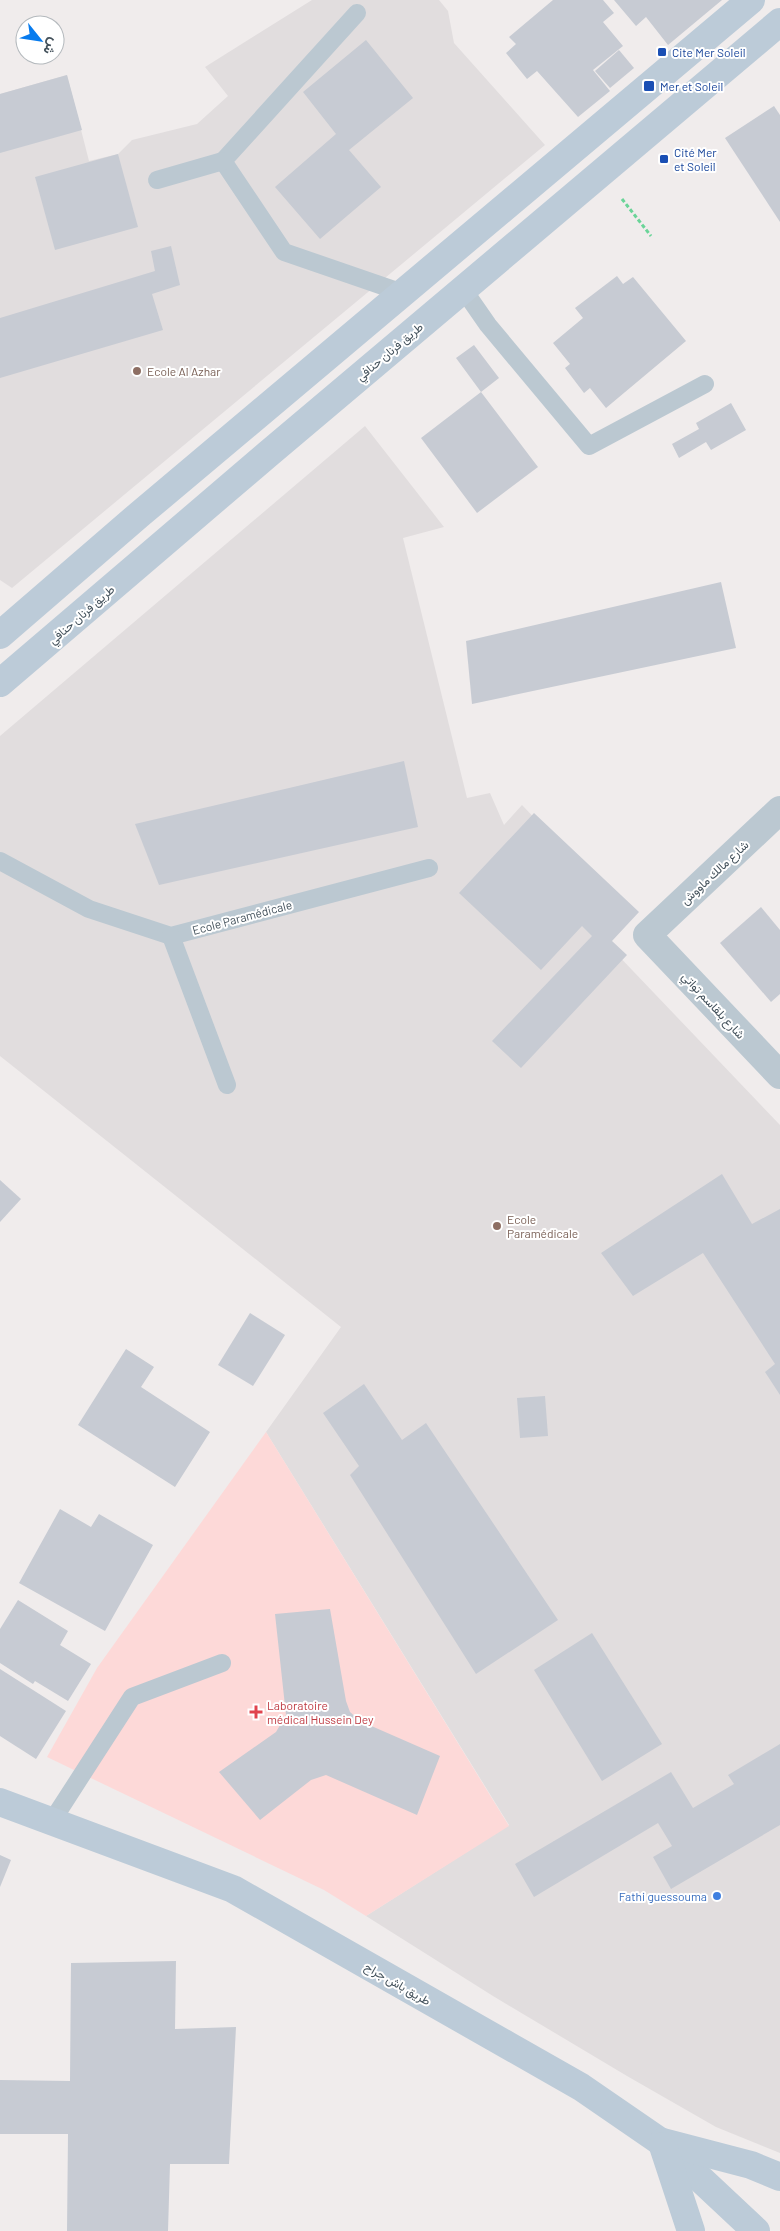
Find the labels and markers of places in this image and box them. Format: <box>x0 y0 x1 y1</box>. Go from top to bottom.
place label: Cite Mer Soleil <box>672 45 746 59</box>
marker: Cite Mer Soleil <box>656 46 668 58</box>
marker: Mer et Soleil <box>642 79 656 93</box>
place label: Mer et Soleil <box>660 79 723 93</box>
place label: Cité Mer et Soleil <box>674 145 717 173</box>
marker: Cité Mer et Soleil <box>658 153 670 165</box>
place label: Ecole Al Azhar <box>147 364 221 378</box>
marker: Ecole Al Azhar <box>131 365 143 377</box>
place label: Ecole Paramédicale <box>507 1212 578 1240</box>
marker: Ecole Paramédicale <box>491 1220 503 1232</box>
place label: Laboratoire médical Hussein Dey <box>267 1698 374 1726</box>
marker: Laboratoire médical Hussein Dey <box>249 1705 263 1719</box>
place label: Fathi guessouma <box>619 1889 707 1903</box>
marker: Fathi guessouma <box>711 1890 723 1902</box>

